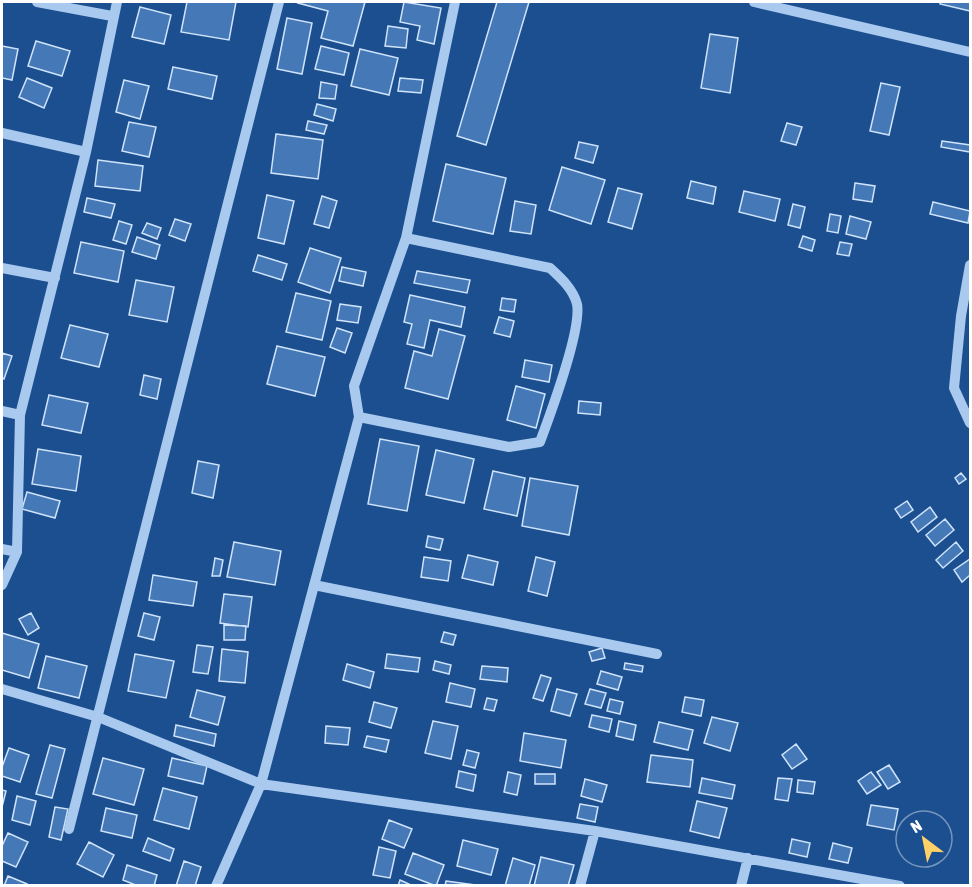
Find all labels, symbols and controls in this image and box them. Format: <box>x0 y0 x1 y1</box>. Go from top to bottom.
north arrow <box>894 809 954 869</box>
text: N <box>907 816 925 836</box>

